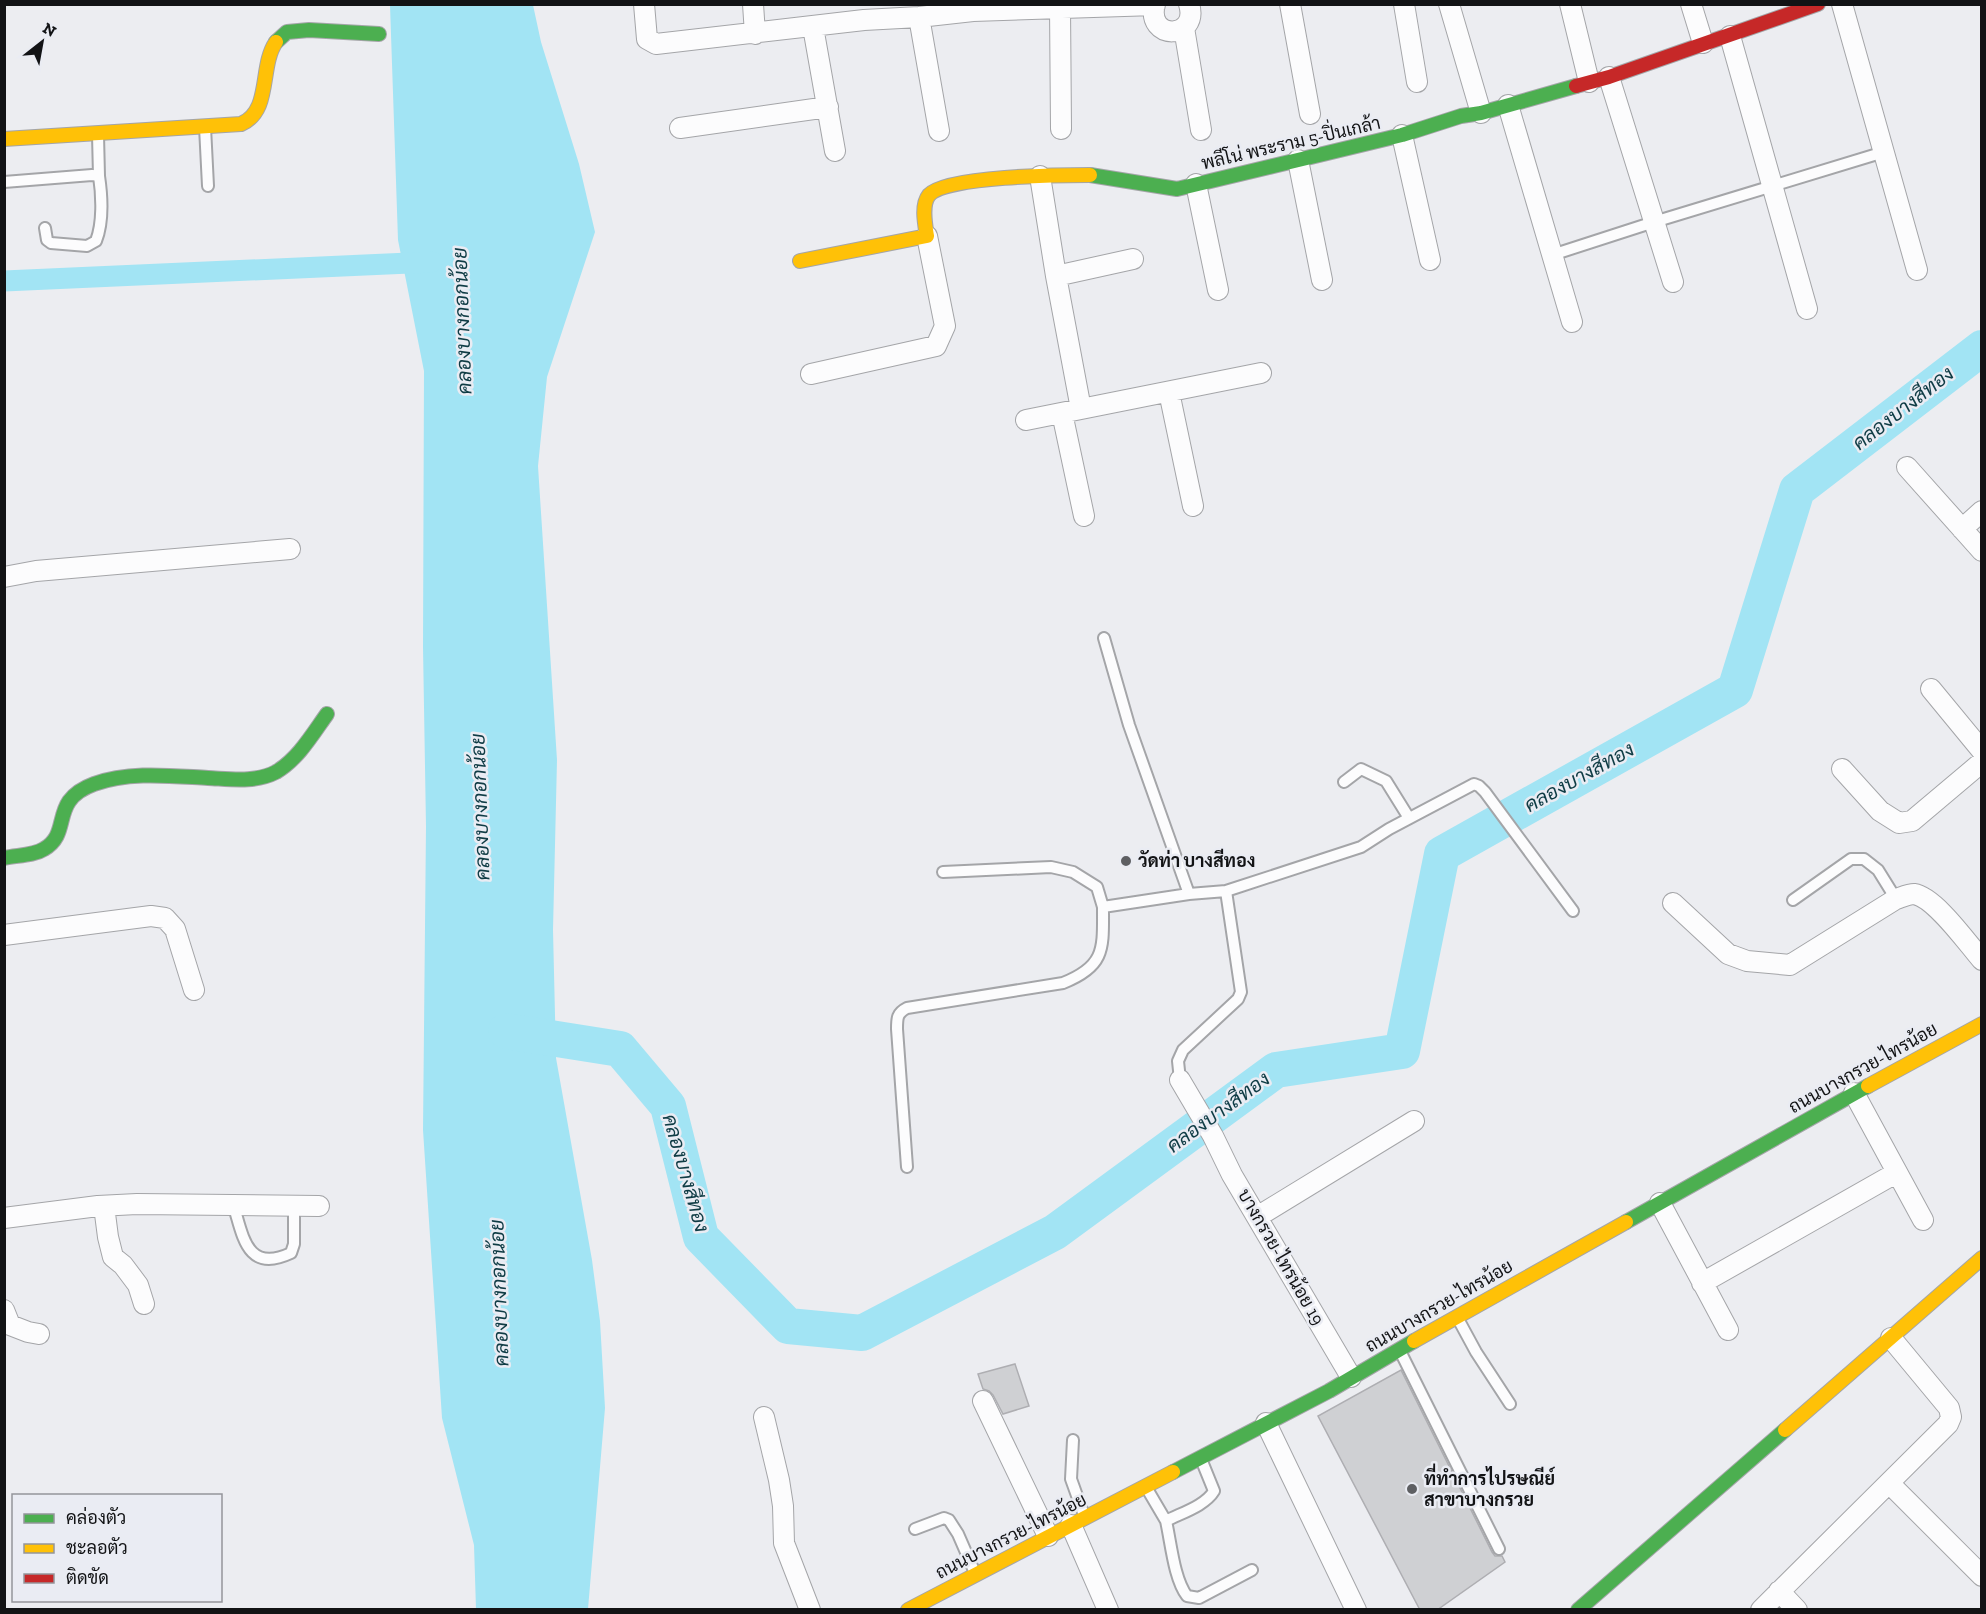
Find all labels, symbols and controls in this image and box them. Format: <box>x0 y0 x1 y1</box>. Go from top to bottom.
north arrow <box>12 12 72 72</box>
text: N <box>39 18 60 41</box>
street label: พลีโน่ พระราม 5-ปิ่นเกล้า <box>1198 108 1383 174</box>
water label: คลองบางกอกน้อย <box>446 247 477 395</box>
water label: คลองบางสีทอง <box>1847 360 1958 455</box>
water label: คลองบางกอกน้อย <box>464 733 495 881</box>
water label: คลองบางสีทอง <box>1519 736 1638 817</box>
place label: วัดท่า บางสีทอง <box>1138 848 1256 872</box>
marker: วัดท่า บางสีทอง <box>1119 854 1133 868</box>
street label: ถนนบางกรวย-ไทรน้อย <box>1784 1016 1941 1118</box>
water label: คลองบางสีทอง <box>1161 1066 1274 1157</box>
water label: คลองบางสีทอง <box>658 1111 715 1235</box>
street label: บางกรวย-ไทรน้อย 19 <box>1233 1184 1331 1329</box>
water label: คลองบางกอกน้อย <box>483 1219 514 1367</box>
street label: ถนนบางกรวย-ไทรน้อย <box>1360 1253 1517 1357</box>
place label: ที่ทำการไปรษณีย์ สาขาบางกรวย <box>1424 1463 1556 1511</box>
marker: ที่ทำการไปรษณีย์ สาขาบางกรวย <box>1405 1482 1419 1496</box>
street label: ถนนบางกรวย-ไทรน้อย <box>931 1487 1090 1584</box>
legend <box>12 1494 222 1602</box>
text: คล่องตัว <box>66 1506 126 1529</box>
text: ชะลอตัว <box>66 1537 128 1559</box>
text: ติดขัด <box>66 1567 109 1589</box>

